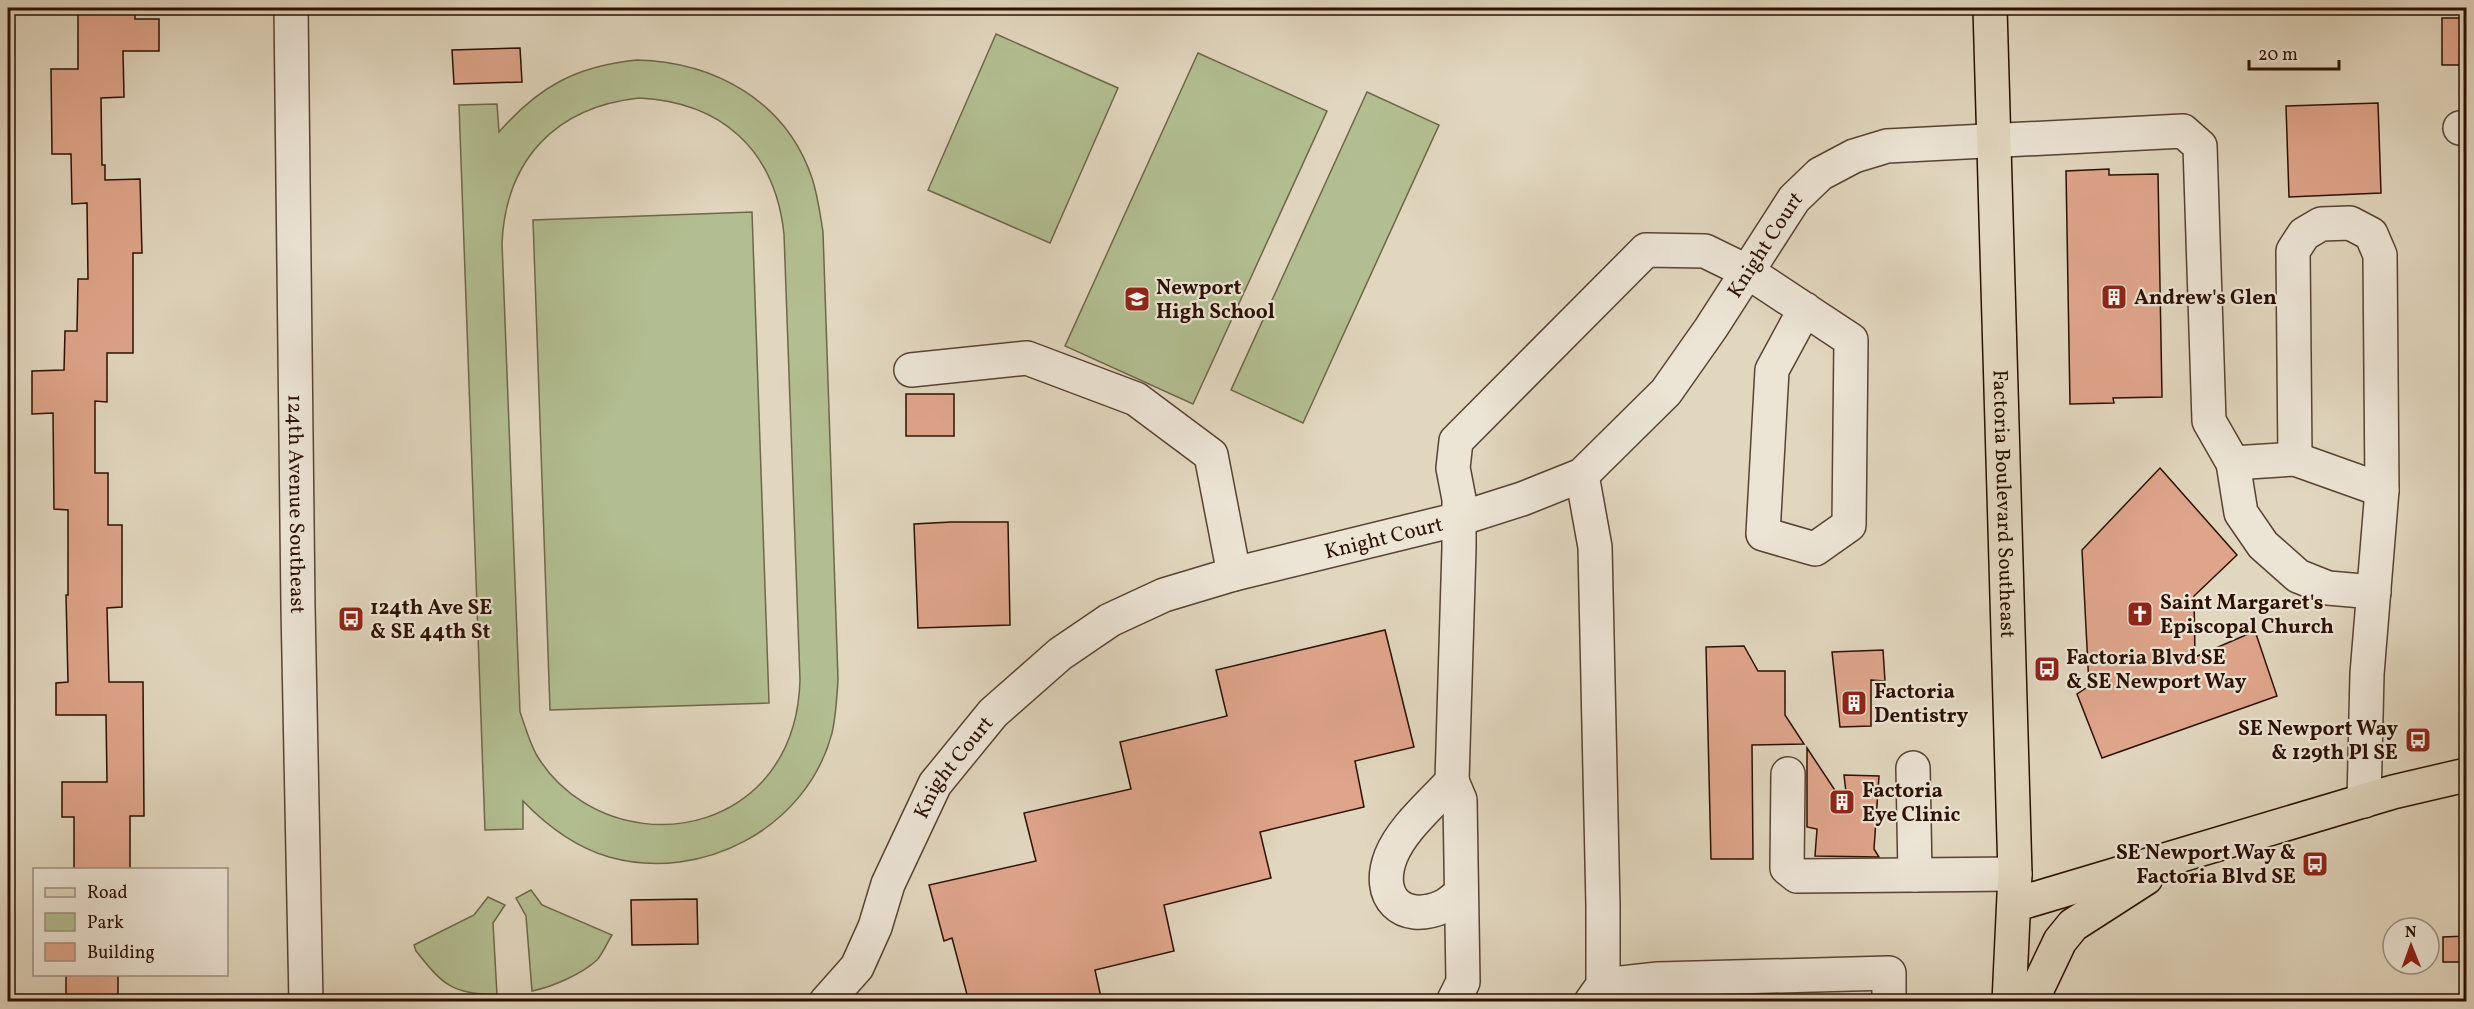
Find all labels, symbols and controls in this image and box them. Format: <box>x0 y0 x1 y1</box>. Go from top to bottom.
scale bar <box>2249 33 2339 71</box>
text: 20 m <box>2258 43 2298 68</box>
street label: Knight Court <box>1721 185 1810 304</box>
place label: Newport High School <box>1156 274 1275 327</box>
building icon: Andrew's Glen <box>2099 282 2129 312</box>
school or university icon: Newport High School <box>1122 284 1152 314</box>
place label: Andrew's Glen <box>2134 284 2277 313</box>
street label: Factoria Boulevard Southeast <box>1984 369 2021 639</box>
street label: 124th Avenue Southeast <box>280 394 311 614</box>
street label: Knight Court <box>1322 510 1446 567</box>
place label: Saint Margaret's Episcopal Church <box>2160 589 2334 642</box>
place label: 124th Ave SE & SE 44th St <box>370 594 492 647</box>
church icon: Saint Margaret's Episcopal Church <box>2125 599 2155 629</box>
bus stop icon: 124th Ave SE & SE 44th St <box>336 604 366 634</box>
place label: Factoria Blvd SE & SE Newport Way <box>2066 644 2247 697</box>
bus stop icon: Factoria Blvd SE & SE Newport Way <box>2032 654 2062 684</box>
place label: Factoria Dentistry <box>1874 678 1969 731</box>
building icon: Factoria Dentistry <box>1839 688 1869 718</box>
street label: Knight Court <box>908 710 1001 824</box>
place label: SE Newport Way & 129th Pl SE <box>2238 715 2398 768</box>
bus stop icon: SE Newport Way & 129th Pl SE <box>2403 725 2433 755</box>
place label: Factoria Eye Clinic <box>1862 777 1960 830</box>
building icon: Factoria Eye Clinic <box>1827 787 1857 817</box>
place label: SE Newport Way & Factoria Blvd SE <box>2116 839 2296 892</box>
bus stop icon: SE Newport Way & Factoria Blvd SE <box>2300 849 2330 879</box>
legend <box>33 868 228 976</box>
text: Road <box>87 881 128 906</box>
text: Park <box>87 911 124 936</box>
north arrow <box>2381 916 2441 976</box>
text: N <box>2405 922 2417 944</box>
text: Building <box>87 941 155 966</box>

